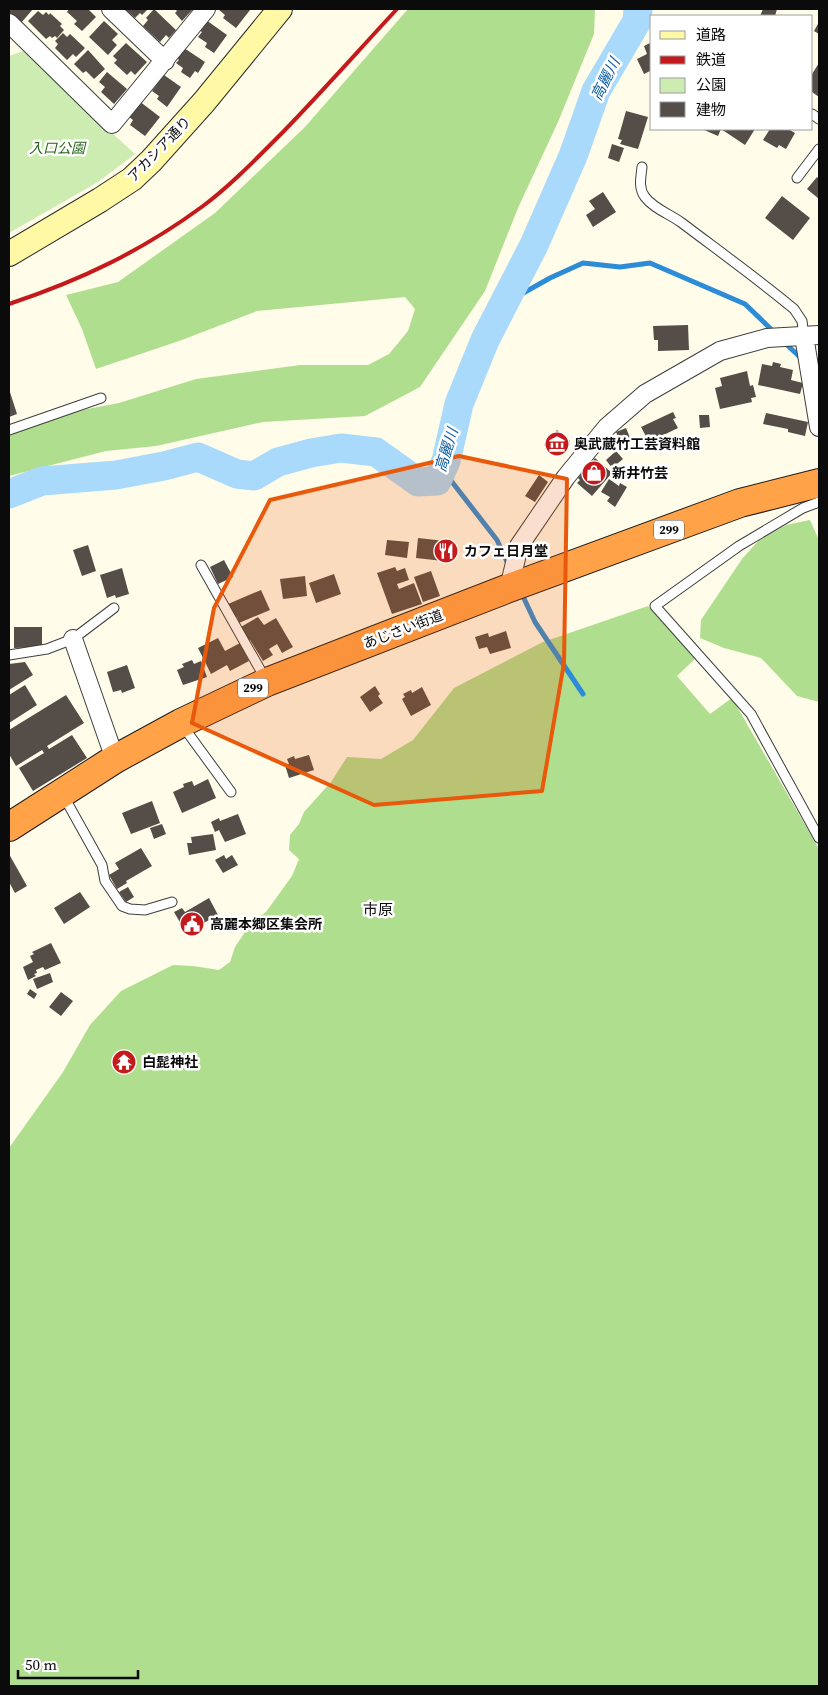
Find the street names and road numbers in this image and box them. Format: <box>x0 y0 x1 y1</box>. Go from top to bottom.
street label: アカシア通り <box>123 112 195 186</box>
road number: 299 <box>654 520 684 540</box>
street label: あじさい街道 <box>360 605 446 653</box>
road number: 299 <box>238 678 268 698</box>

